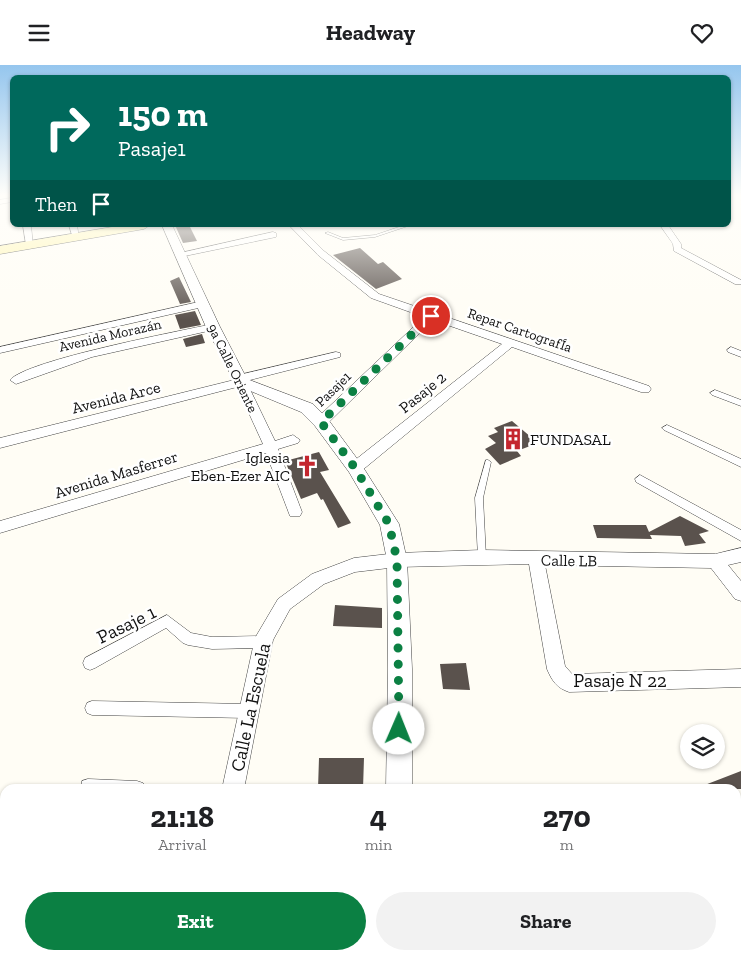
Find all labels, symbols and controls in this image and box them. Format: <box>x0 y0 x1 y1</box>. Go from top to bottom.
icon: menu <box>25 19 53 47</box>
text: Headway <box>326 19 415 46</box>
icon: heart <box>688 19 716 47</box>
text: 150 m <box>118 93 208 135</box>
icon: right <box>35 95 100 160</box>
text: Pasaje1 <box>118 135 186 162</box>
icon: arrive <box>87 190 115 218</box>
text: Then <box>35 193 77 216</box>
pin <box>410 295 452 337</box>
icon: arrive <box>417 302 445 330</box>
street label: Repar CartografÍa <box>465 305 574 356</box>
street label: Avenida Morazán <box>57 315 163 356</box>
street label: 9a Calle Oriente <box>204 321 262 416</box>
street label: Pasaje1 <box>312 368 355 410</box>
street label: Pasaje 2 <box>395 368 450 417</box>
street label: Avenida Arce <box>70 377 162 418</box>
building icon: FUNDASAL <box>500 426 526 452</box>
place label: FUNDASAL <box>530 430 611 449</box>
street label: Avenida Masferrer <box>52 447 180 502</box>
place label: Iglesia Eben-Ezer AIC <box>191 448 290 485</box>
church icon: Iglesia Eben-Ezer AIC <box>294 453 320 479</box>
street label: Calle LB <box>541 551 598 570</box>
street label: Pasaje 1 <box>93 600 159 649</box>
street label: Calle La Escuela <box>226 641 275 773</box>
street label: Pasaje N 22 <box>573 669 667 692</box>
position arrow <box>372 702 424 754</box>
map controls <box>680 724 725 769</box>
button: layers <box>680 724 725 769</box>
text: 21:18 <box>150 799 214 835</box>
text: 4 <box>370 799 387 835</box>
text: 270 <box>542 799 591 835</box>
text: Arrival <box>158 835 206 854</box>
text: min <box>365 835 392 854</box>
text: m <box>560 835 573 854</box>
button: Exit <box>25 892 366 950</box>
button: Share <box>376 892 716 950</box>

